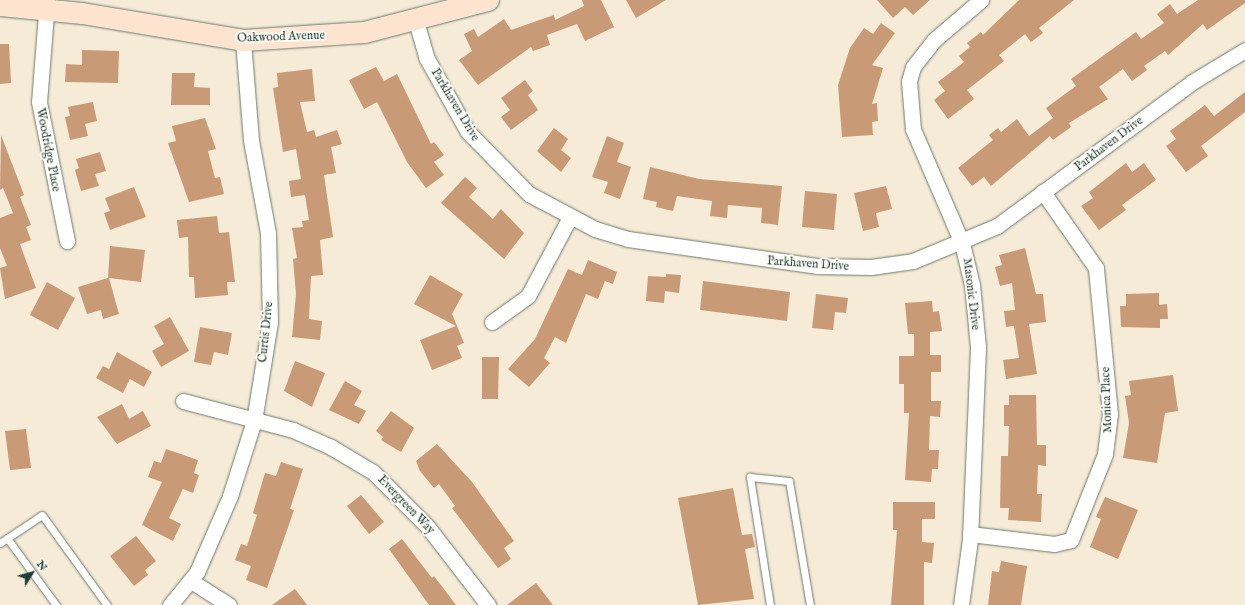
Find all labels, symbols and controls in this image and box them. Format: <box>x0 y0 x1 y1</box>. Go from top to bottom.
street label: Oakwood Avenue <box>237 28 325 46</box>
street label: Parkhaven Drive <box>428 66 482 144</box>
street label: Woodridge Place <box>33 107 63 193</box>
street label: Parkhaven Drive <box>1072 114 1146 174</box>
street label: Parkhaven Drive <box>767 254 849 274</box>
street label: Masonic Drive <box>959 257 983 331</box>
street label: Curtis Drive <box>256 301 276 363</box>
street label: Monica Place <box>1099 367 1115 433</box>
street label: Evergreen Way <box>374 473 438 537</box>
north arrow <box>12 553 52 593</box>
text: N <box>33 558 50 574</box>

